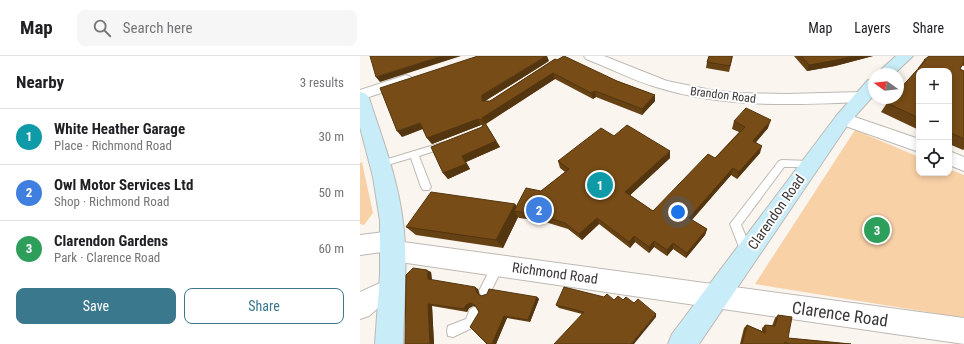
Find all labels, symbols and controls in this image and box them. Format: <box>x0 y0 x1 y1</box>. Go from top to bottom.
search box <box>77 10 357 46</box>
text: Map <box>20 16 53 39</box>
icon: search <box>91 17 113 39</box>
text: Search here <box>123 19 193 37</box>
text: Map <box>808 20 832 36</box>
text: Layers <box>854 20 891 36</box>
text: Share <box>913 20 944 36</box>
north arrow <box>868 68 904 104</box>
map controls <box>916 68 952 176</box>
button: + <box>916 68 952 104</box>
text: Nearby <box>16 72 64 92</box>
text: 3 results <box>300 75 344 90</box>
street label: Brandon Road <box>689 84 757 106</box>
button: − <box>916 104 952 140</box>
text: White Heather Garage <box>54 120 185 138</box>
text: 1 <box>26 129 32 144</box>
text: 30 m <box>318 129 344 144</box>
text: Place · Richmond Road <box>54 138 172 153</box>
button: locate <box>916 140 952 176</box>
pin: 1 <box>587 170 613 200</box>
street label: Clarendon Road <box>744 172 808 252</box>
text: Owl Motor Services Ltd <box>54 176 193 194</box>
text: 2 <box>26 185 32 200</box>
text: 50 m <box>318 185 344 200</box>
text: Shop · Richmond Road <box>54 194 169 209</box>
pin: 2 <box>526 195 552 225</box>
your location <box>668 202 688 222</box>
pin: 3 <box>864 215 890 245</box>
text: Clarendon Gardens <box>54 232 168 250</box>
text: 3 <box>26 241 32 256</box>
text: 60 m <box>318 241 344 256</box>
text: Park · Clarence Road <box>54 250 160 265</box>
street label: Richmond Road <box>511 259 599 287</box>
button: Save <box>16 288 176 324</box>
button: Share <box>184 288 344 324</box>
street label: Clarence Road <box>791 297 889 331</box>

